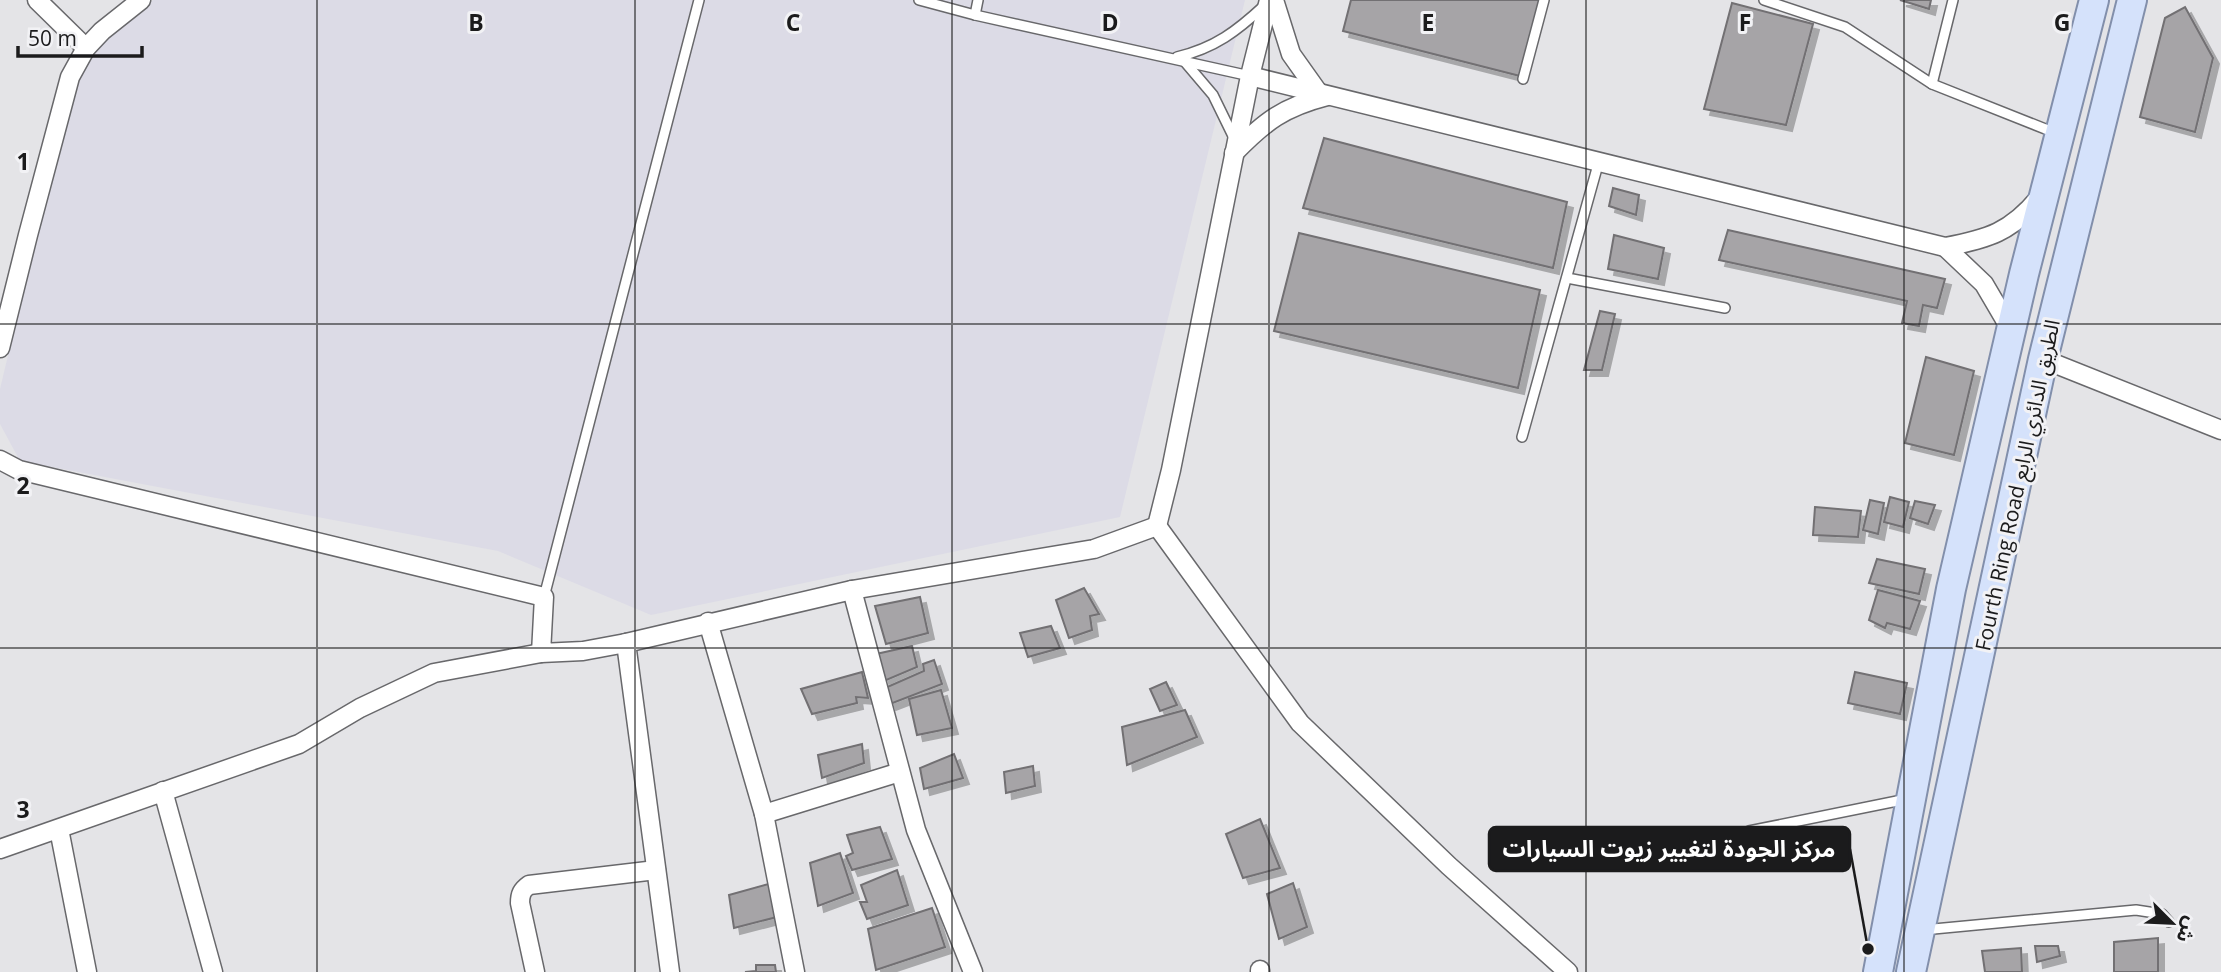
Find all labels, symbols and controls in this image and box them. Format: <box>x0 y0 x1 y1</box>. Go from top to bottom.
text: B <box>468 6 484 38</box>
text: C <box>786 6 800 38</box>
text: D <box>1101 6 1119 38</box>
text: E <box>1422 6 1434 38</box>
text: F <box>1739 6 1751 38</box>
text: G <box>2054 6 2070 38</box>
scale bar <box>18 14 142 58</box>
text: 50 m <box>28 24 77 52</box>
text: 1 <box>16 145 30 177</box>
street label: Fourth Ring Road الطريق الدائري الرابع <box>1968 317 2069 654</box>
text: 2 <box>16 469 30 501</box>
text: 3 <box>16 793 30 825</box>
callout: مركز الجودة لتغيير زيوت السيارات <box>1489 827 1850 871</box>
text: مركز الجودة لتغيير زيوت السيارات <box>1502 832 1836 864</box>
north arrow <box>2137 888 2207 958</box>
text: ش <box>2170 913 2205 947</box>

